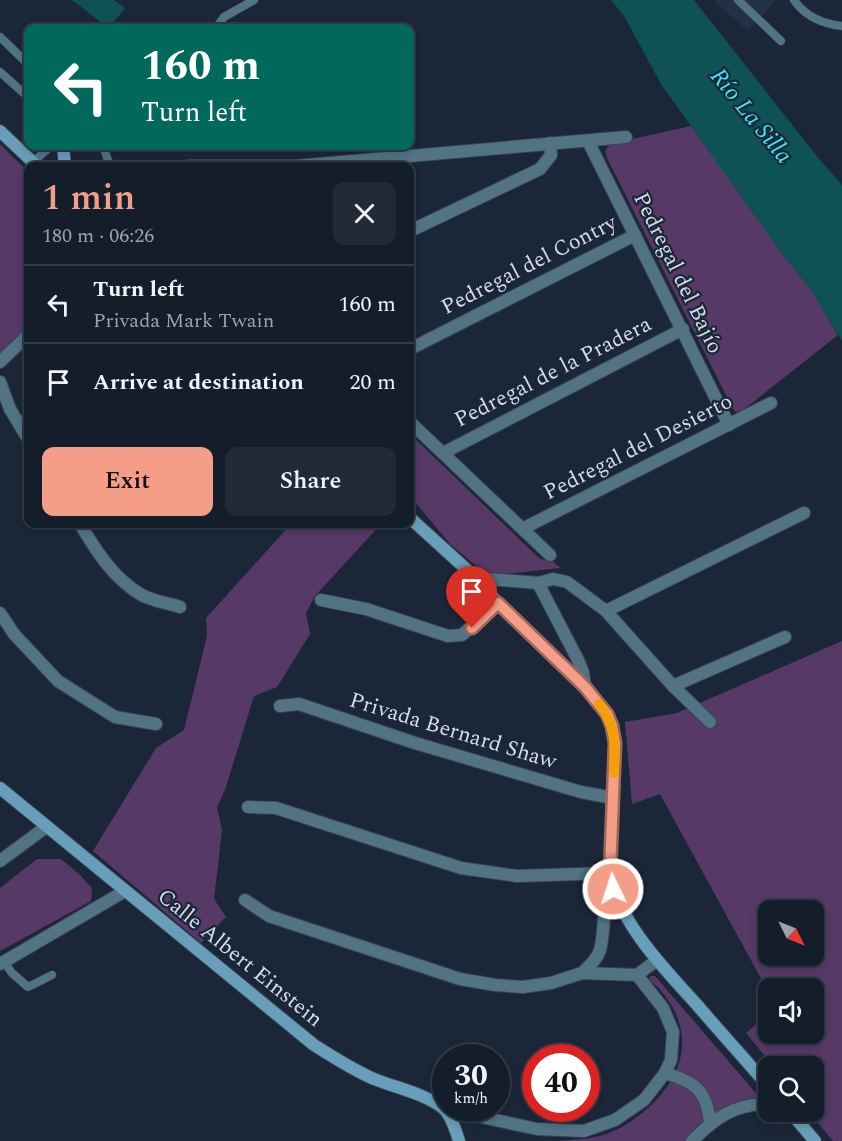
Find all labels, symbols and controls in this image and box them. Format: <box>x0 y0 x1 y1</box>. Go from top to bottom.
text: 160 m <box>141 35 260 98</box>
icon: left <box>42 48 120 126</box>
water label: Río La Silla <box>701 60 801 172</box>
text: Turn left <box>141 92 247 134</box>
text: 1 min <box>42 171 135 226</box>
button: close <box>333 182 396 245</box>
street label: Pedregal del Bajío <box>625 187 731 359</box>
street label: Pedregal del Contry <box>435 206 624 324</box>
text: 180 m · 06:26 <box>42 221 154 251</box>
text: Turn left <box>93 273 185 306</box>
icon: left <box>42 288 75 321</box>
text: 160 m <box>339 288 396 321</box>
text: Privada Mark Twain <box>93 306 274 336</box>
street label: Pedregal de la Pradera <box>449 308 658 436</box>
icon: arrive <box>42 366 75 399</box>
text: Arrive at destination <box>93 366 304 399</box>
text: 20 m <box>350 366 396 399</box>
street label: Pedregal del Desierto <box>538 385 738 509</box>
button: Exit <box>42 447 213 516</box>
button: Share <box>225 447 396 516</box>
pin <box>446 566 497 628</box>
icon: arrive <box>455 575 488 608</box>
street label: Privada Bernard Shaw <box>345 684 562 779</box>
position arrow <box>581 857 645 921</box>
street label: Calle Albert Einstein <box>150 881 330 1035</box>
north arrow <box>758 900 824 966</box>
map controls <box>758 900 824 1122</box>
button: sound <box>758 978 824 1044</box>
speed limit sign: 40 <box>522 1044 600 1122</box>
text: 30 <box>454 1053 488 1099</box>
button: search <box>758 1056 824 1122</box>
text: km/h <box>454 1087 488 1110</box>

